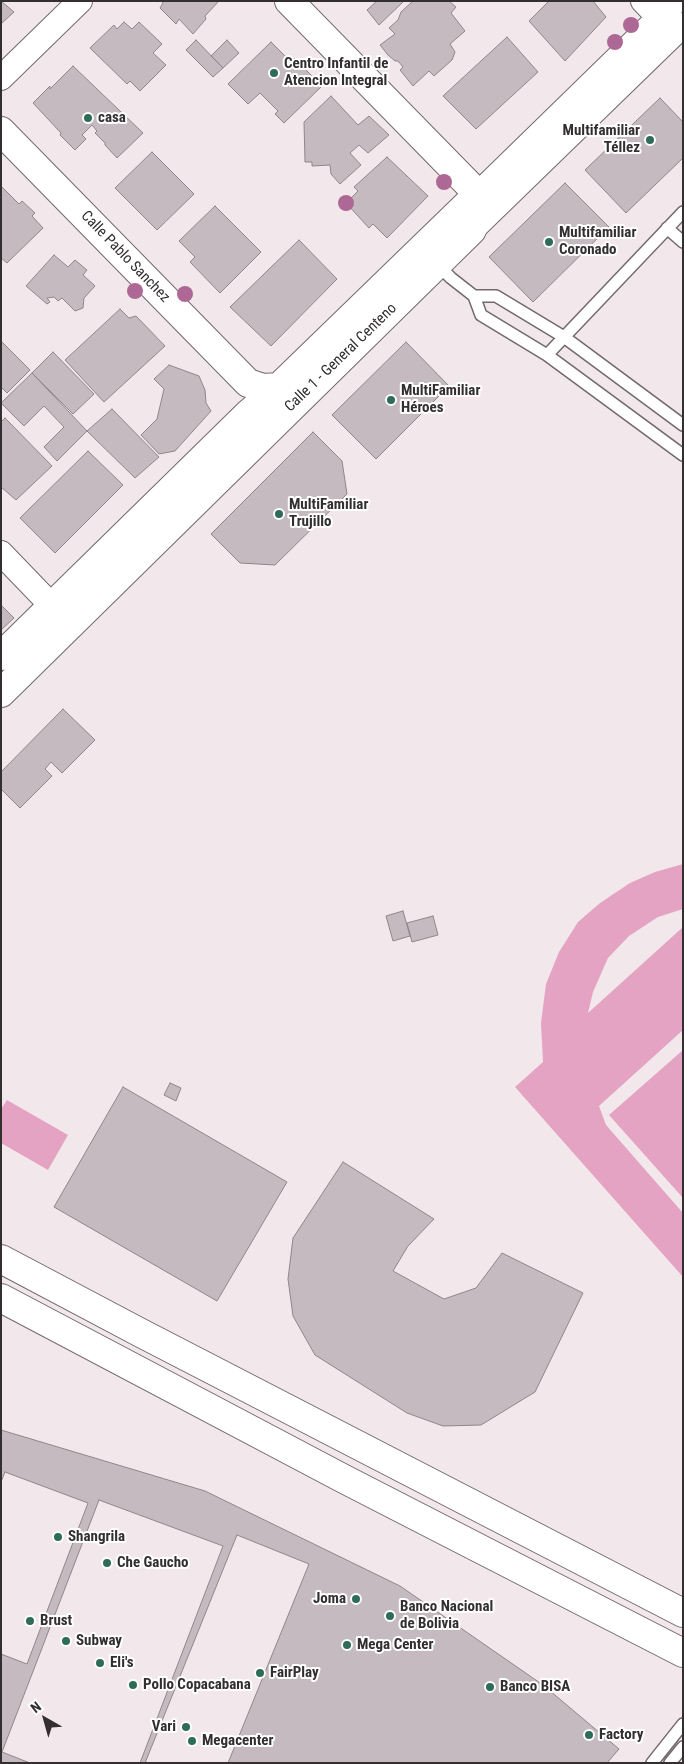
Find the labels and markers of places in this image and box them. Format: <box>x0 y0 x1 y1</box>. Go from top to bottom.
place label: Centro Infantil de Atencion Integral <box>284 55 388 90</box>
marker: Centro Infantil de Atencion Integral <box>268 67 280 79</box>
place label: casa <box>98 109 126 127</box>
marker: casa <box>82 112 94 124</box>
place label: Multifamiliar Téllez <box>563 122 640 157</box>
marker: Multifamiliar Téllez <box>644 134 656 146</box>
place label: Multifamiliar Coronado <box>559 224 636 259</box>
marker: Multifamiliar Coronado <box>543 236 555 248</box>
place label: MultiFamiliar Héroes <box>401 382 480 417</box>
marker: MultiFamiliar Héroes <box>385 394 397 406</box>
place label: MultiFamiliar Trujillo <box>289 496 368 531</box>
marker: MultiFamiliar Trujillo <box>273 508 285 520</box>
place label: Shangrila <box>68 1528 125 1546</box>
marker: Shangrila <box>52 1531 64 1543</box>
place label: Che Gaucho <box>117 1554 189 1572</box>
marker: Che Gaucho <box>101 1557 113 1569</box>
place label: Joma <box>313 1590 346 1608</box>
marker: Joma <box>350 1593 362 1605</box>
place label: Banco Nacional de Bolivia <box>400 1598 493 1633</box>
marker: Banco Nacional de Bolivia <box>384 1610 396 1622</box>
place label: Brust <box>40 1612 72 1630</box>
marker: Brust <box>24 1615 36 1627</box>
place label: Subway <box>76 1632 122 1650</box>
marker: Subway <box>60 1635 72 1647</box>
place label: Mega Center <box>357 1636 433 1654</box>
marker: Mega Center <box>341 1639 353 1651</box>
place label: Eli's <box>110 1654 133 1672</box>
marker: Eli's <box>94 1657 106 1669</box>
place label: FairPlay <box>270 1664 319 1682</box>
marker: FairPlay <box>254 1667 266 1679</box>
place label: Pollo Copacabana <box>143 1676 251 1694</box>
place label: Banco BISA <box>500 1678 570 1696</box>
marker: Pollo Copacabana <box>127 1679 139 1691</box>
marker: Banco BISA <box>484 1681 496 1693</box>
place label: Vari <box>152 1718 176 1736</box>
marker: Vari <box>180 1721 192 1733</box>
place label: Factory <box>599 1726 643 1744</box>
marker: Factory <box>583 1729 595 1741</box>
place label: Megacenter <box>202 1732 273 1750</box>
marker: Megacenter <box>186 1735 198 1747</box>

